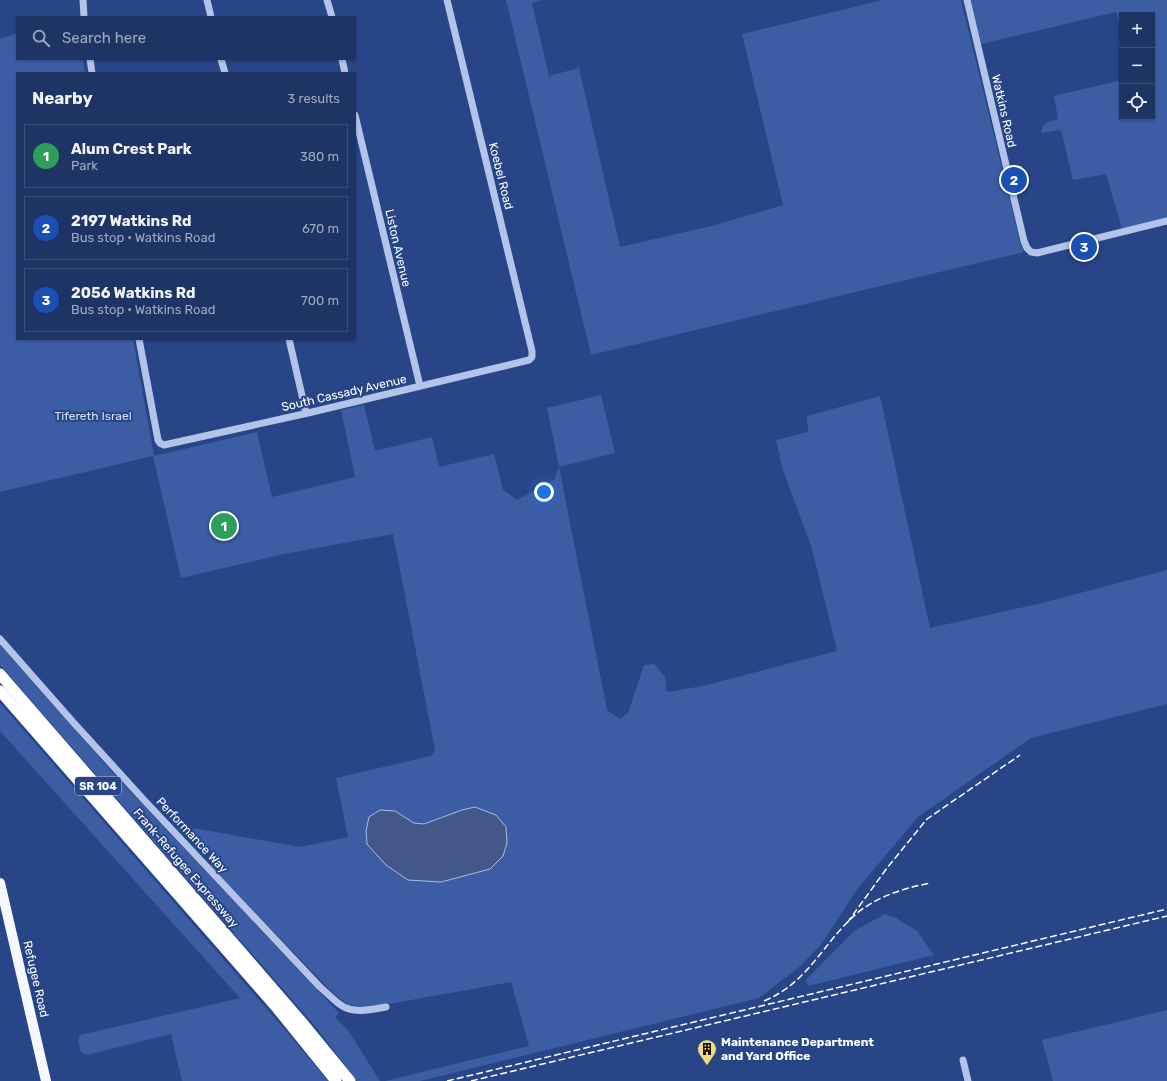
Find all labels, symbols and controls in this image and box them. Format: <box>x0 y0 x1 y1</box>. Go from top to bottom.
map controls <box>1119 12 1155 120</box>
button: + <box>1119 12 1155 48</box>
search box <box>16 16 356 60</box>
icon: search <box>30 27 52 49</box>
text: Search here <box>62 29 146 47</box>
button: − <box>1119 48 1155 84</box>
street label: Watkins Road <box>989 73 1019 149</box>
button: locate <box>1119 84 1155 120</box>
text: Nearby <box>32 88 93 108</box>
text: 3 results <box>288 91 340 106</box>
text: Alum Crest Park <box>71 140 192 158</box>
street label: Koebel Road <box>486 141 516 211</box>
text: 1 <box>43 149 49 164</box>
text: 380 m <box>300 149 339 164</box>
text: Park <box>71 158 98 173</box>
pin: 2 <box>1001 165 1027 195</box>
street label: Liston Avenue <box>382 208 414 288</box>
text: 2197 Watkins Rd <box>71 212 191 230</box>
text: 2 <box>42 221 50 236</box>
text: 670 m <box>302 221 339 236</box>
text: Bus stop · Watkins Road <box>71 230 215 245</box>
pin: 3 <box>1071 232 1097 262</box>
text: 2056 Watkins Rd <box>71 284 195 302</box>
text: 3 <box>42 293 50 308</box>
text: 700 m <box>301 293 339 308</box>
text: Bus stop · Watkins Road <box>71 302 215 317</box>
street label: South Cassady Avenue <box>280 372 408 414</box>
park label: Tifereth Israel <box>54 409 132 423</box>
your location <box>534 482 554 502</box>
pin: 1 <box>211 511 237 541</box>
road number: SR 104 <box>75 777 121 795</box>
street label: Performance Way <box>153 794 231 876</box>
street label: Frank-Refugee Expressway <box>130 806 242 931</box>
street label: Refugee Road <box>20 939 52 1019</box>
place label: Maintenance Department and Yard Office <box>721 1035 874 1063</box>
building icon: Maintenance Department and Yard Office <box>696 1038 718 1066</box>

